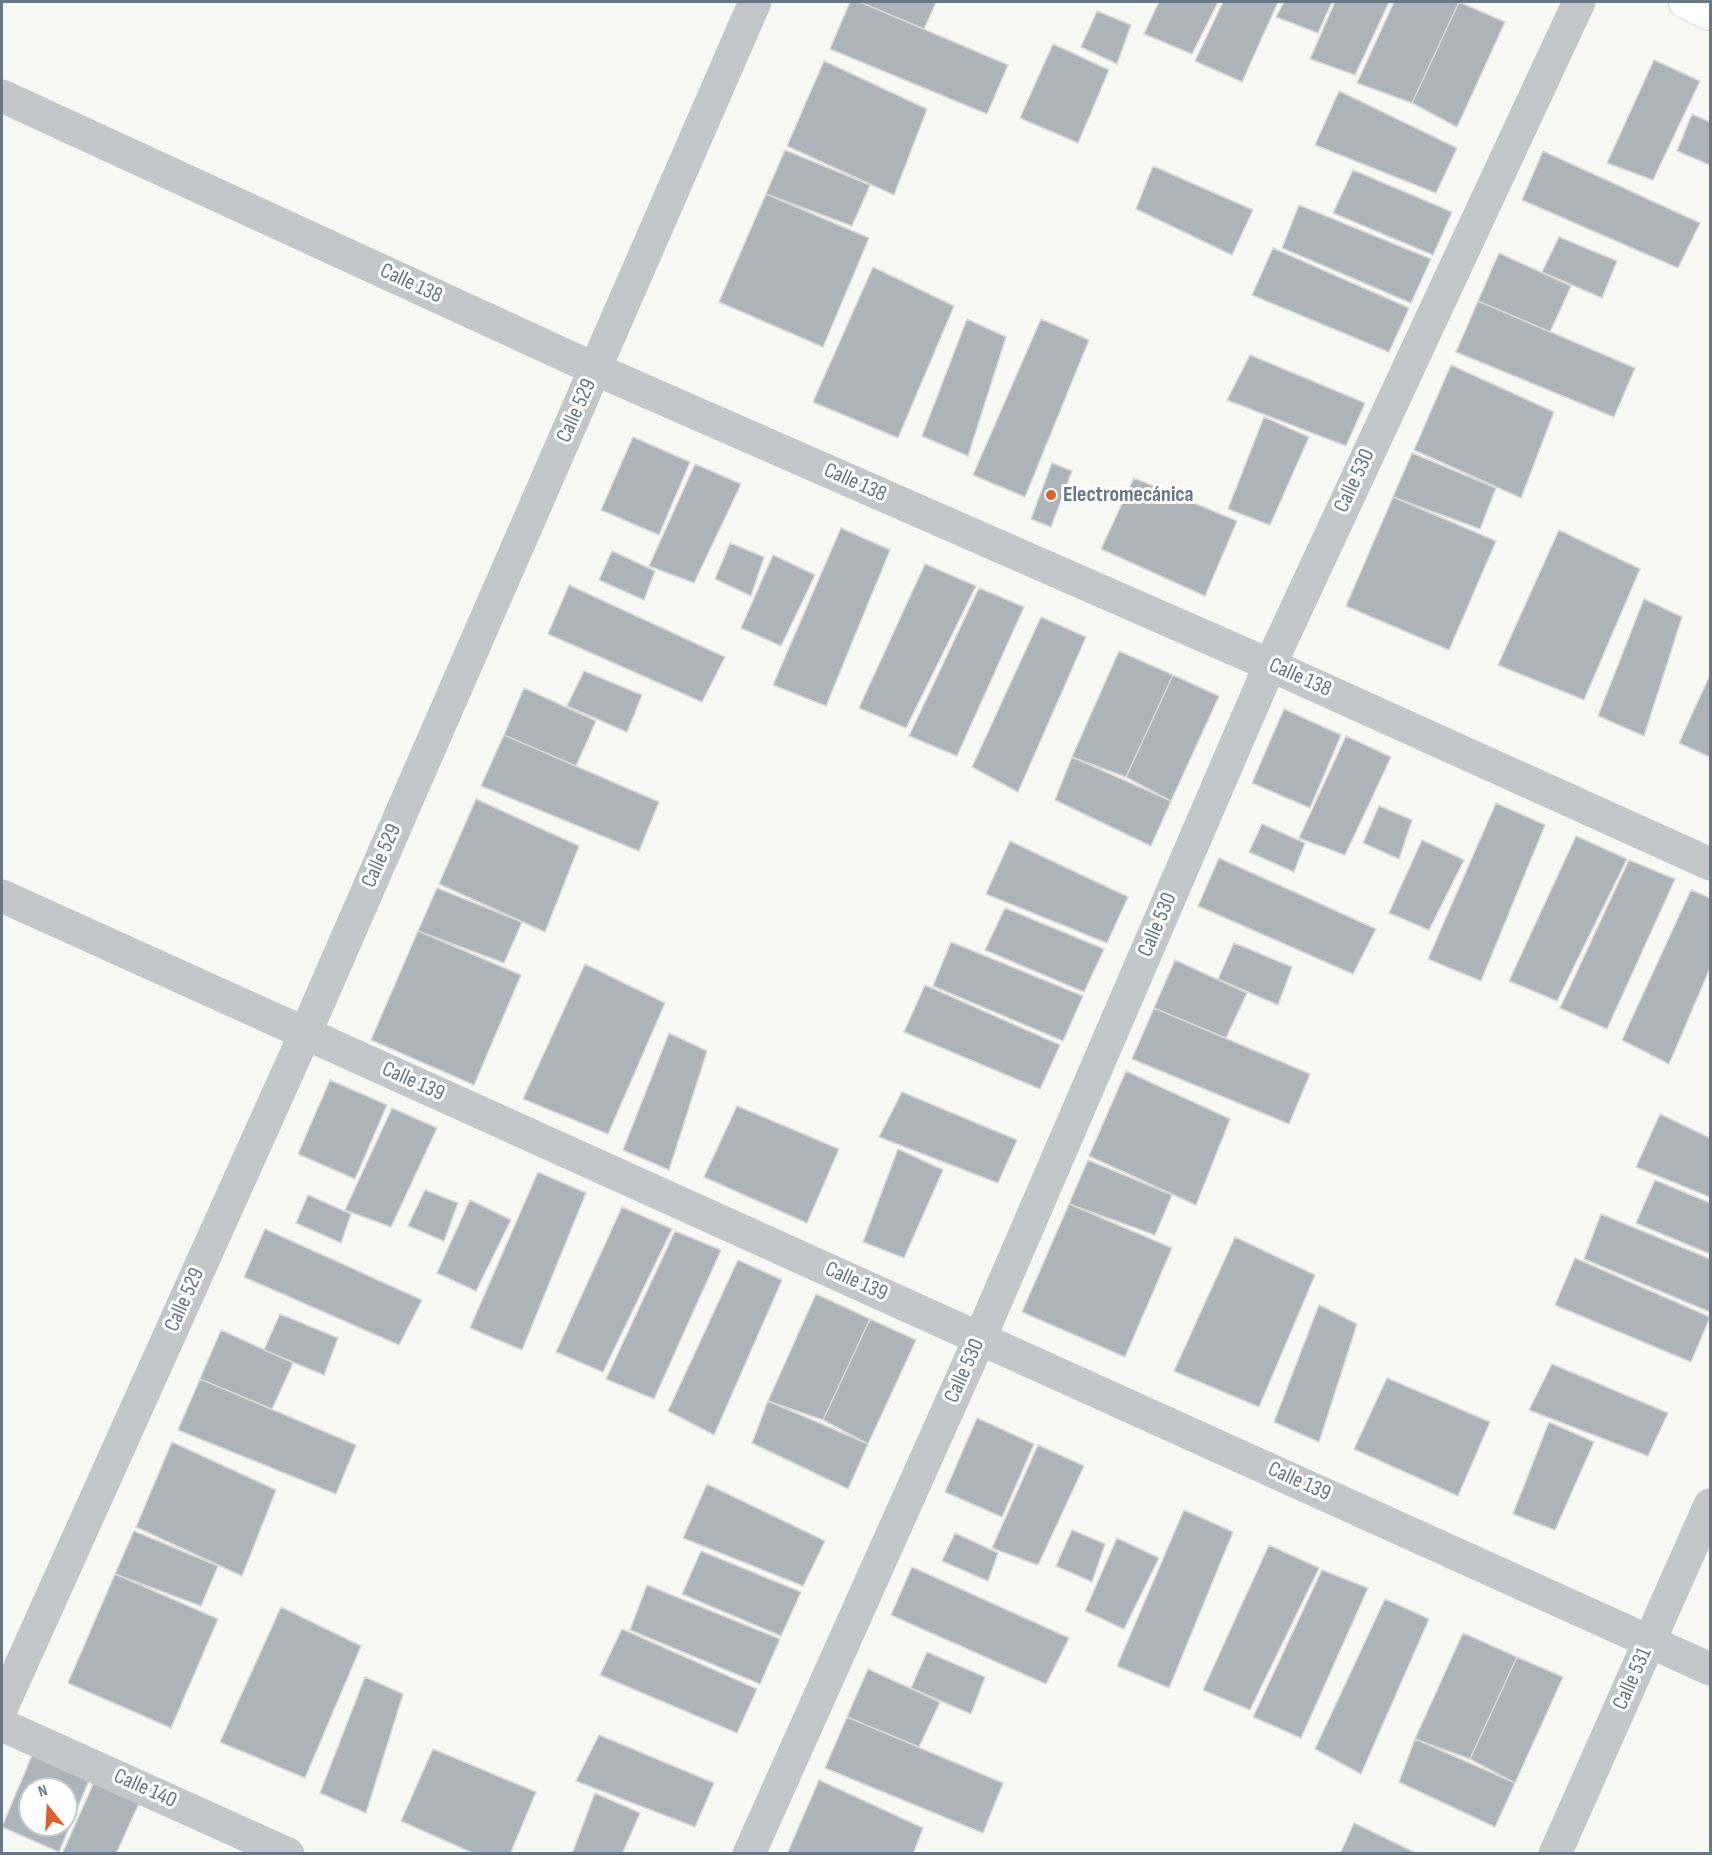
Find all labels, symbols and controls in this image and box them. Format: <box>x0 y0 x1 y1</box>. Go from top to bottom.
street label: Calle 138 <box>376 258 446 310</box>
street label: Calle 529 <box>551 375 603 447</box>
street label: Calle 530 <box>1329 445 1381 517</box>
street label: Calle 138 <box>820 458 890 508</box>
place label: Electromecánica <box>1063 482 1193 508</box>
marker: Electromecánica <box>1044 488 1058 502</box>
street label: Calle 138 <box>1265 653 1335 703</box>
street label: Calle 529 <box>356 820 408 892</box>
street label: Calle 530 <box>1133 889 1183 961</box>
street label: Calle 139 <box>378 1057 448 1107</box>
street label: Calle 139 <box>821 1257 891 1307</box>
street label: Calle 529 <box>159 1264 211 1336</box>
street label: Calle 530 <box>939 1335 991 1407</box>
street label: Calle 139 <box>1264 1457 1334 1507</box>
street label: Calle 531 <box>1608 1644 1658 1714</box>
street label: Calle 140 <box>109 1764 181 1814</box>
north arrow <box>18 1777 78 1837</box>
text: N <box>36 1781 50 1802</box>

